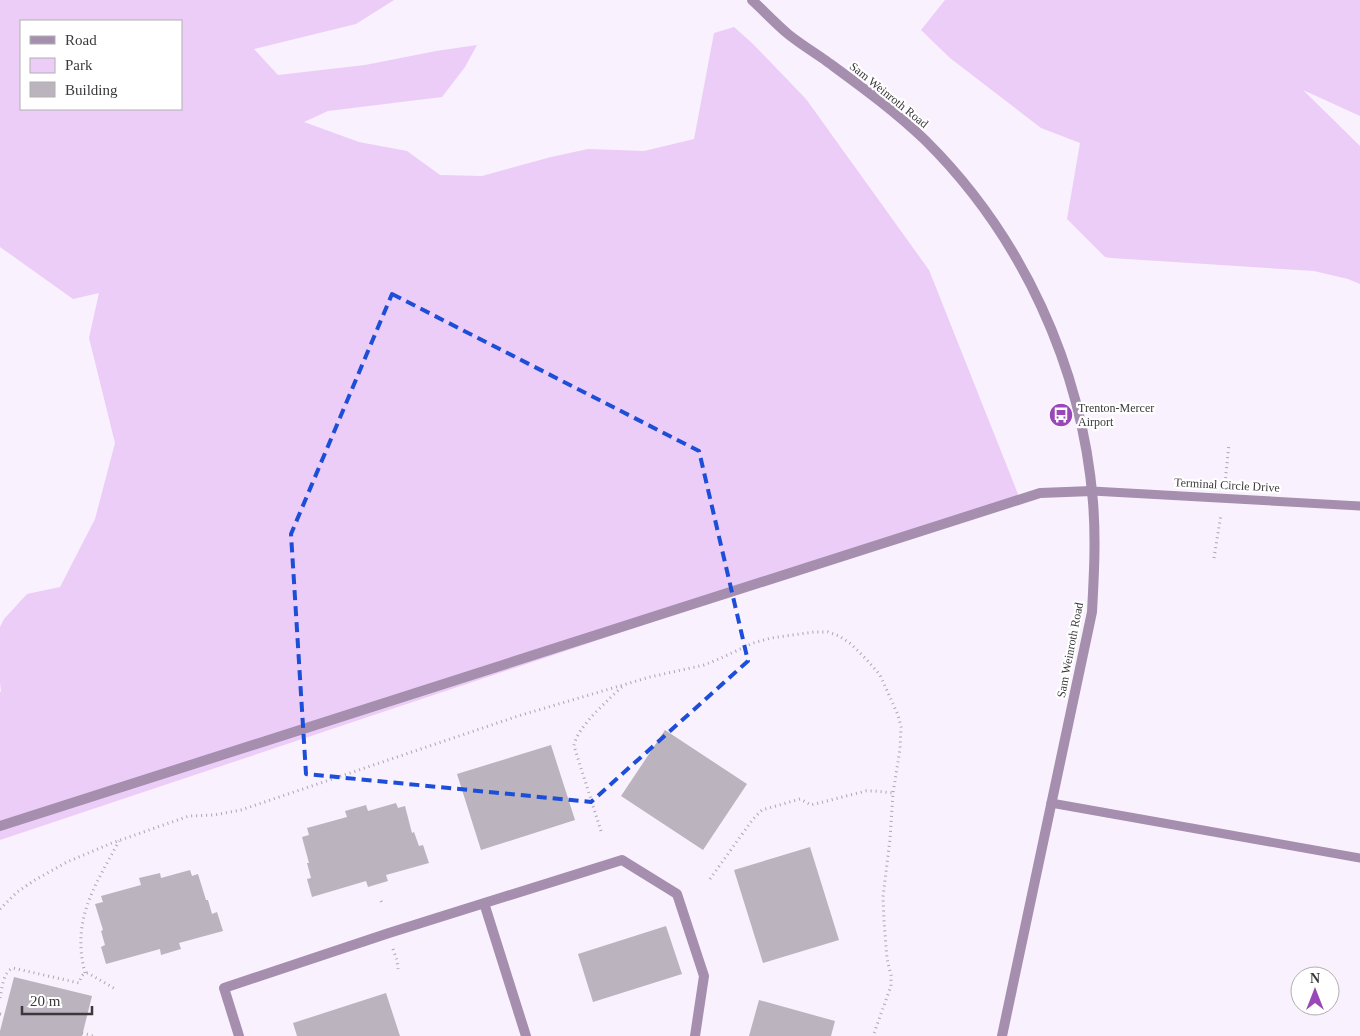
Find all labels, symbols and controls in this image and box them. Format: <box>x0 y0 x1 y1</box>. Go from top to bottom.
legend <box>20 20 182 110</box>
text: Road <box>65 32 97 48</box>
text: Park <box>65 57 93 73</box>
street label: Sam Weinroth Road <box>847 59 931 131</box>
text: Building <box>65 82 118 98</box>
place label: Trenton-Mercer Airport <box>1078 401 1154 429</box>
bus stop icon: Trenton-Mercer Airport <box>1048 402 1074 428</box>
street label: Terminal Circle Drive <box>1174 475 1280 495</box>
street label: Sam Weinroth Road <box>1054 601 1086 699</box>
north arrow <box>1290 966 1340 1016</box>
text: N <box>1310 971 1320 986</box>
scale bar <box>22 984 92 1016</box>
text: 20 m <box>30 993 61 1009</box>

